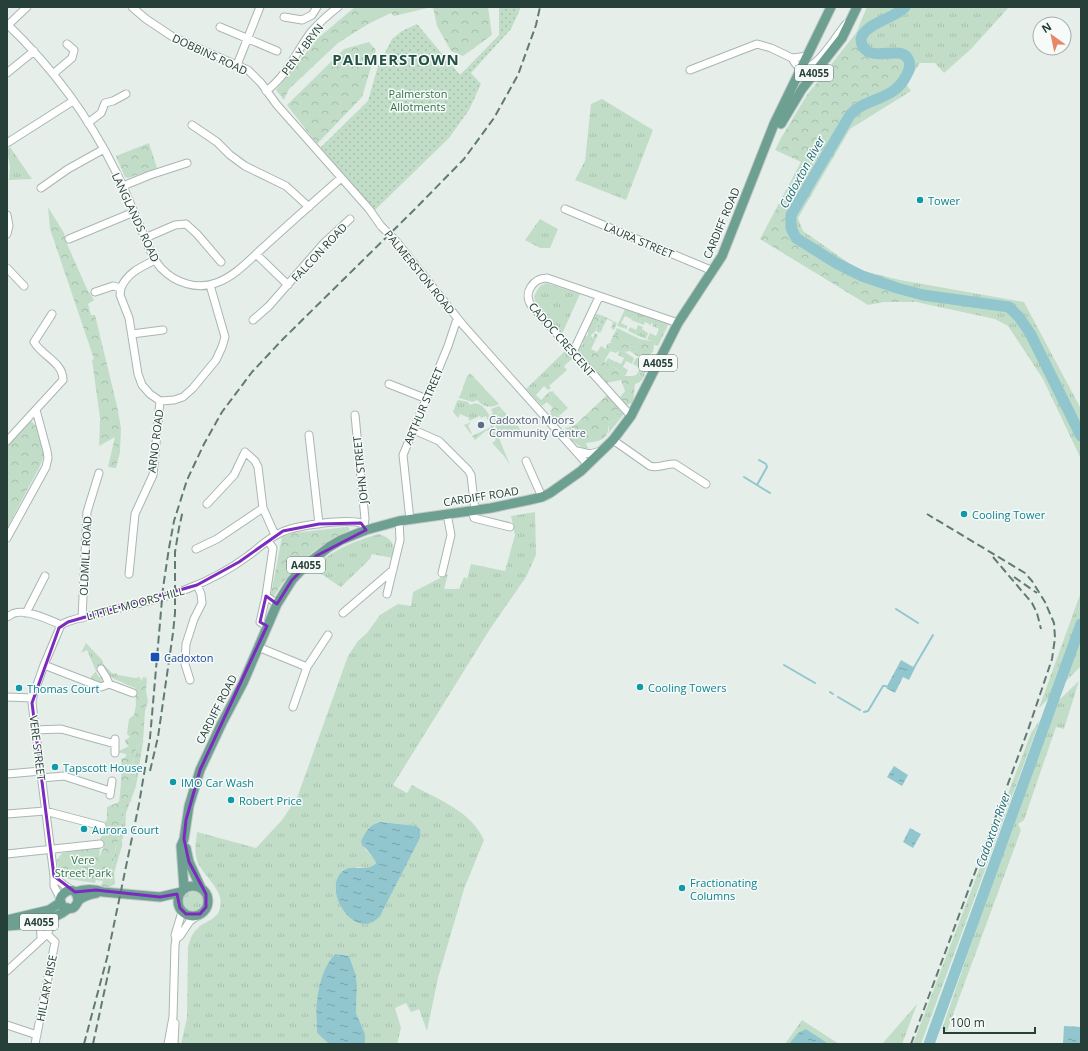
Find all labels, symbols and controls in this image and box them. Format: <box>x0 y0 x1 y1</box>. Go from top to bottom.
north arrow <box>1032 16 1072 56</box>
text: N <box>1038 18 1054 36</box>
street label: PEN Y BRYN <box>278 20 326 78</box>
street label: DOBBINS ROAD <box>170 30 250 78</box>
district label: PALMERSTOWN <box>332 49 460 69</box>
road number: A4055 <box>795 65 833 81</box>
park label: Palmerston Allotments <box>389 86 447 114</box>
water label: Cadoxton River <box>775 132 829 211</box>
street label: LANGLANDS ROAD <box>109 170 163 264</box>
street label: CARDIFF ROAD <box>699 185 743 261</box>
place label: Tower <box>928 193 960 208</box>
marker: Tower <box>915 195 925 205</box>
street label: FALCON ROAD <box>288 219 350 285</box>
street label: LAURA STREET <box>602 219 676 261</box>
street label: PALMERSTON ROAD <box>381 227 459 317</box>
street label: CADOC CRESCENT <box>526 299 598 379</box>
road number: A4055 <box>639 355 677 371</box>
street label: ARTHUR STREET <box>400 365 446 447</box>
street label: ARNO ROAD <box>144 408 166 474</box>
place label: Cadoxton Moors Community Centre <box>489 412 586 440</box>
marker: Cadoxton Moors Community Centre <box>476 420 486 430</box>
street label: JOHN STREET <box>349 435 371 506</box>
street label: CARDIFF ROAD <box>442 483 520 509</box>
place label: Cooling Tower <box>972 507 1046 522</box>
marker: Cooling Tower <box>959 509 969 519</box>
street label: OLDMILL ROAD <box>75 516 95 596</box>
road number: A4055 <box>287 557 325 573</box>
street label: LITTLE MOORS HILL <box>84 583 186 623</box>
place label: Cadoxton <box>164 650 213 665</box>
marker: Cadoxton <box>149 651 161 663</box>
street label: CARDIFF ROAD <box>192 672 240 746</box>
place label: Cooling Towers <box>648 680 726 695</box>
place label: Thomas Court <box>27 681 100 696</box>
marker: Cooling Towers <box>635 682 645 692</box>
marker: Thomas Court <box>14 683 24 693</box>
street label: VERE STREET <box>27 715 49 781</box>
place label: Tapscott House <box>63 760 143 775</box>
marker: Tapscott House <box>50 762 60 772</box>
place label: IMO Car Wash <box>181 775 254 790</box>
marker: IMO Car Wash <box>168 777 178 787</box>
water label: Cadoxton River <box>971 787 1015 870</box>
place label: Robert Price <box>239 793 302 808</box>
marker: Robert Price <box>226 795 236 805</box>
place label: Aurora Court <box>92 822 159 837</box>
marker: Aurora Court <box>79 824 89 834</box>
park label: Vere Street Park <box>55 852 112 880</box>
place label: Fractionating Columns <box>690 875 757 903</box>
marker: Fractionating Columns <box>677 883 687 893</box>
road number: A4055 <box>20 914 58 930</box>
street label: HILLARY RISE <box>32 953 60 1023</box>
scale bar <box>944 1009 1035 1035</box>
text: 100 m <box>950 1014 985 1031</box>

